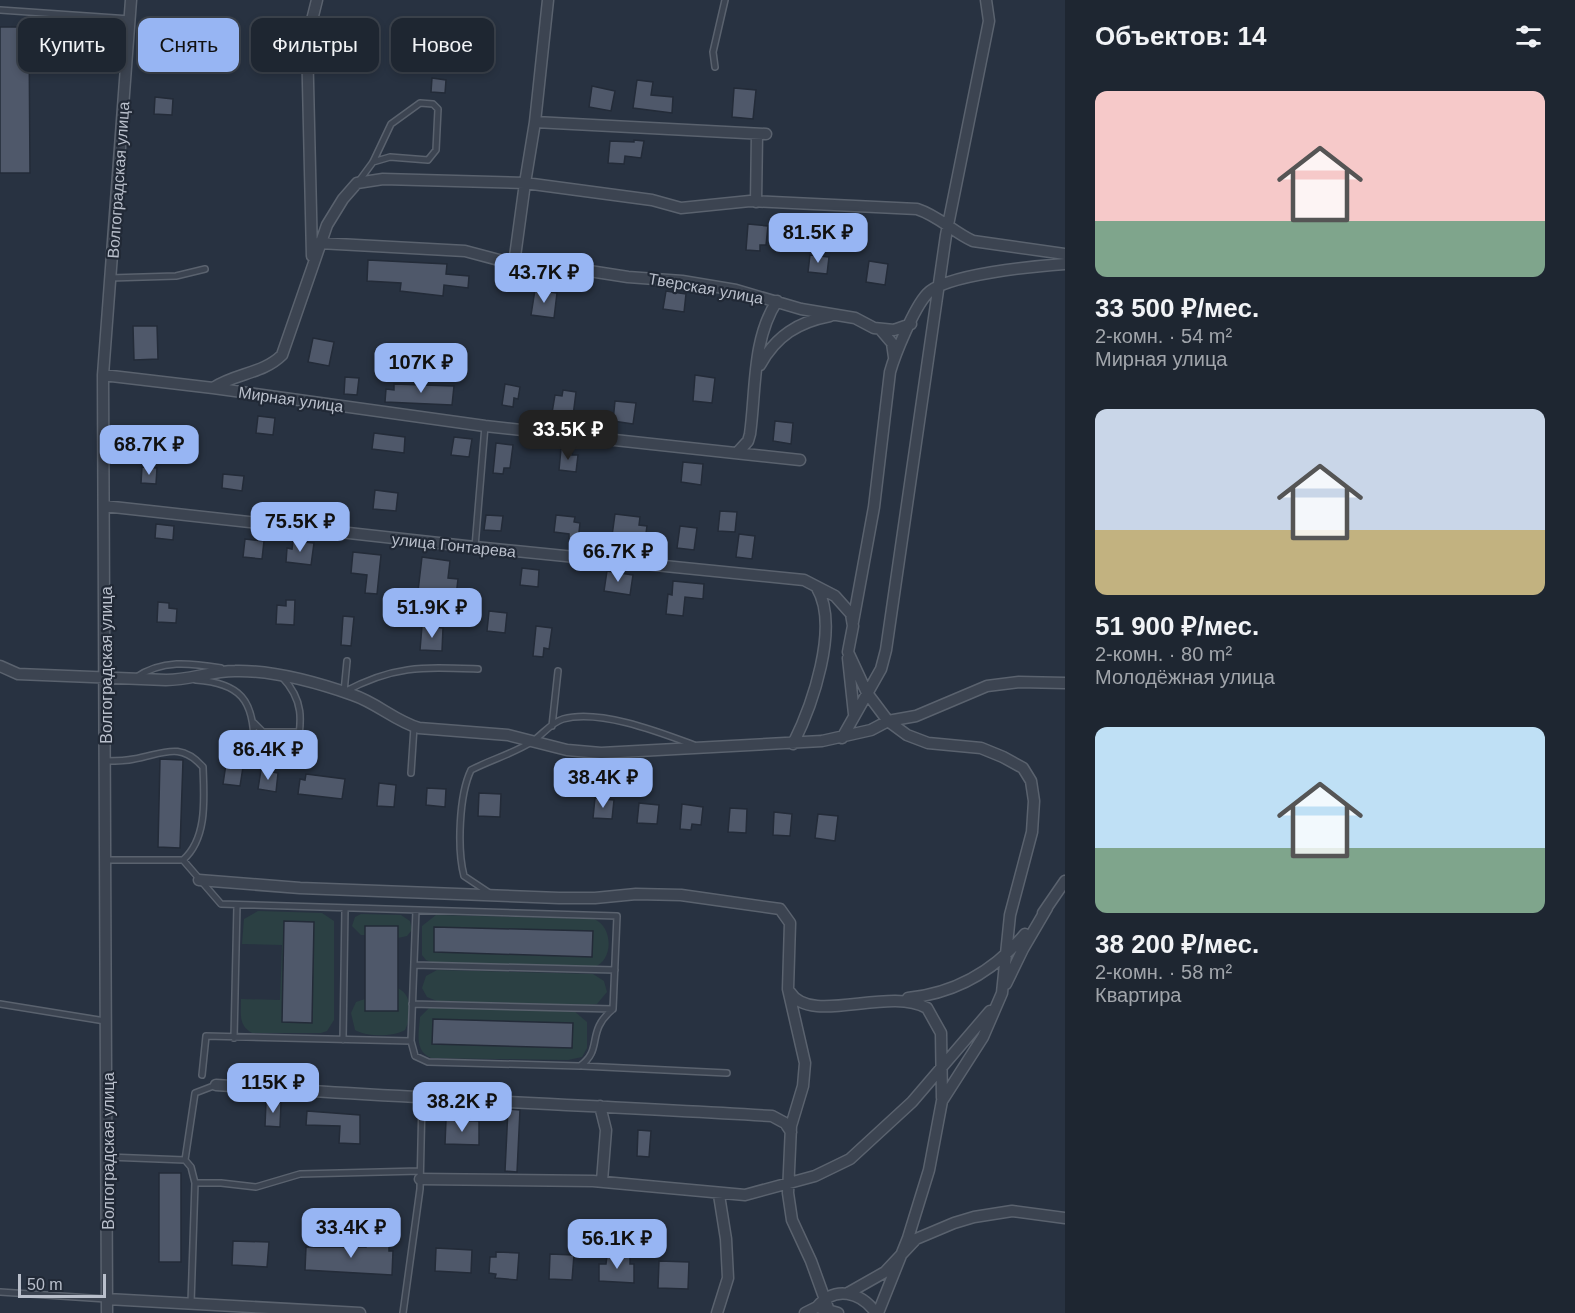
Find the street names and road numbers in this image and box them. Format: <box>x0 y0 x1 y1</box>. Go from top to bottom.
street label: Волгоградская улица <box>105 101 132 259</box>
street label: Тверская улица <box>647 270 765 307</box>
street label: Мирная улица <box>237 384 345 415</box>
street label: улица Гонтарева <box>391 531 517 560</box>
street label: Волгоградская улица <box>98 586 115 744</box>
street label: Волгоградская улица <box>100 1072 117 1230</box>

